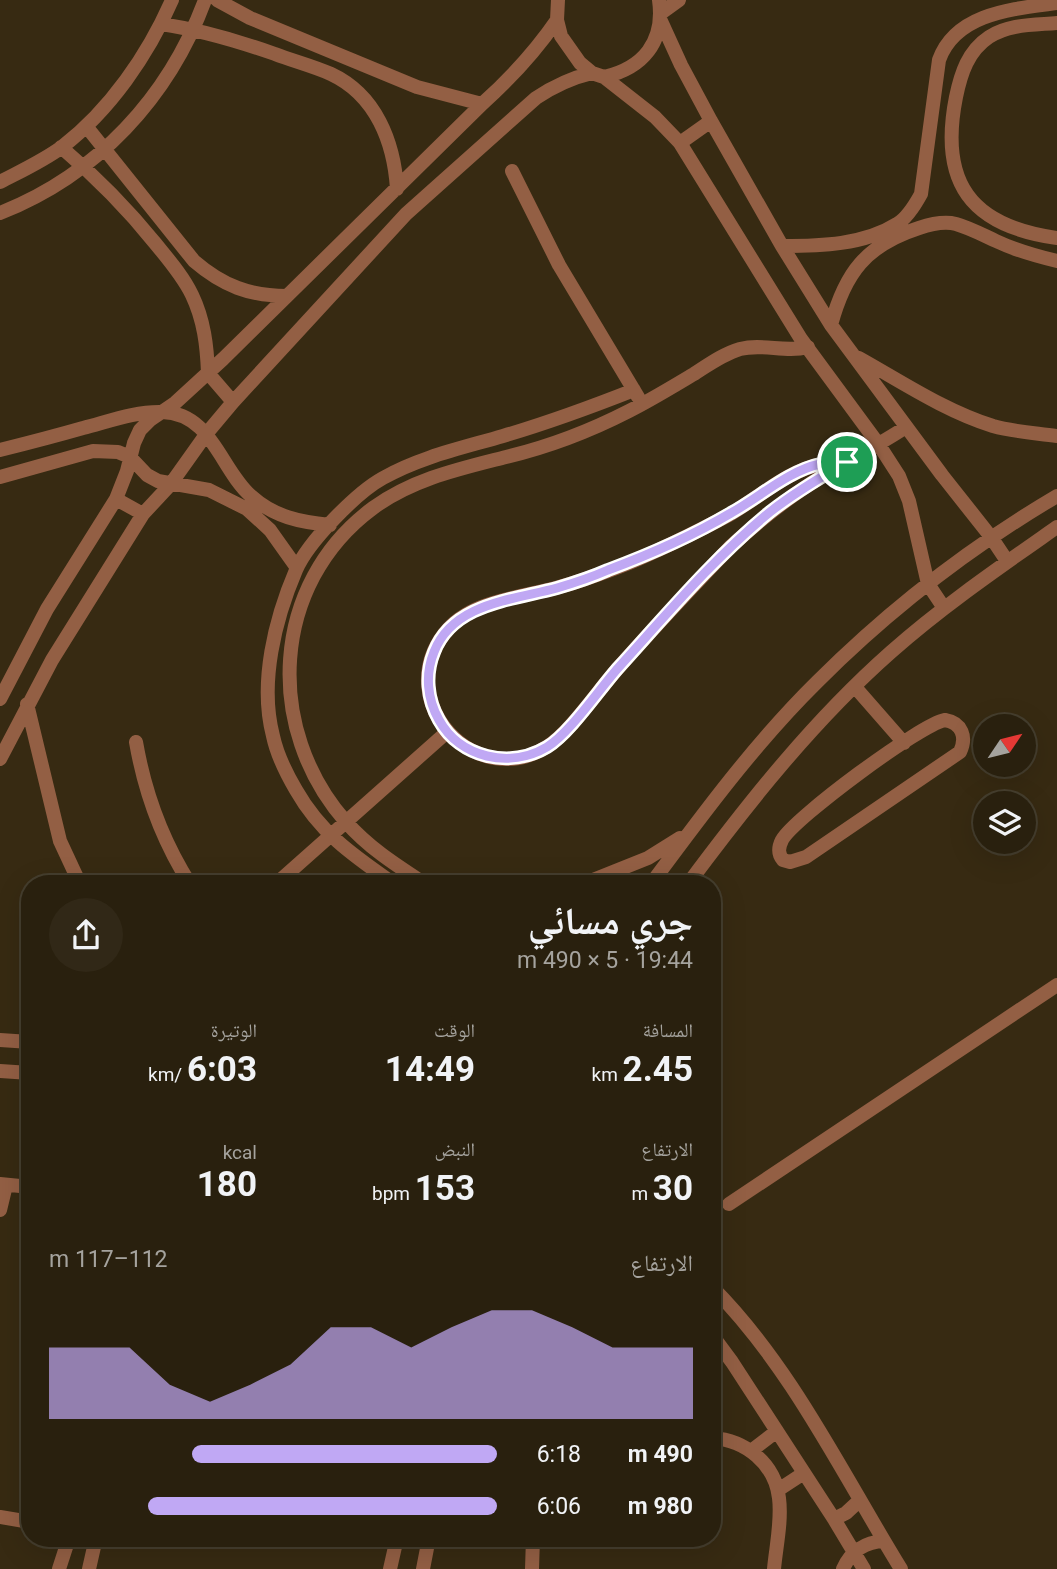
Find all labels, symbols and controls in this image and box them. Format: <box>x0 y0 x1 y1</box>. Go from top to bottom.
pin <box>817 432 877 492</box>
icon: arrive <box>828 443 866 481</box>
north arrow <box>973 714 1036 777</box>
map controls <box>973 714 1036 854</box>
button: layers <box>973 791 1036 854</box>
button: share <box>49 898 123 972</box>
text: جري مسائي <box>528 899 693 943</box>
text: 19:44 · 5 × 490 m <box>517 947 693 974</box>
text: الوتيرة <box>211 1019 257 1042</box>
text: الوقت <box>434 1019 475 1042</box>
text: المسافة <box>643 1019 693 1042</box>
text: 6:03 <box>187 1049 257 1090</box>
text: 14:49 <box>385 1049 475 1090</box>
text: 2.45 <box>623 1049 693 1090</box>
text: /km <box>148 1063 187 1086</box>
text: km <box>592 1063 623 1086</box>
text: النبض <box>434 1138 475 1161</box>
text: الارتفاع <box>641 1138 693 1161</box>
text: kcal <box>223 1141 257 1164</box>
text: 180 <box>197 1164 257 1205</box>
text: 153 <box>415 1168 475 1209</box>
text: 30 <box>653 1168 693 1209</box>
text: bpm <box>372 1182 415 1205</box>
text: m <box>631 1182 653 1205</box>
text: 112–117 m <box>49 1246 168 1273</box>
text: الارتفاع <box>630 1250 693 1277</box>
text: 6:18 <box>537 1441 581 1468</box>
text: 490 m <box>628 1441 693 1468</box>
text: 6:06 <box>537 1493 581 1520</box>
text: 980 m <box>628 1493 693 1520</box>

